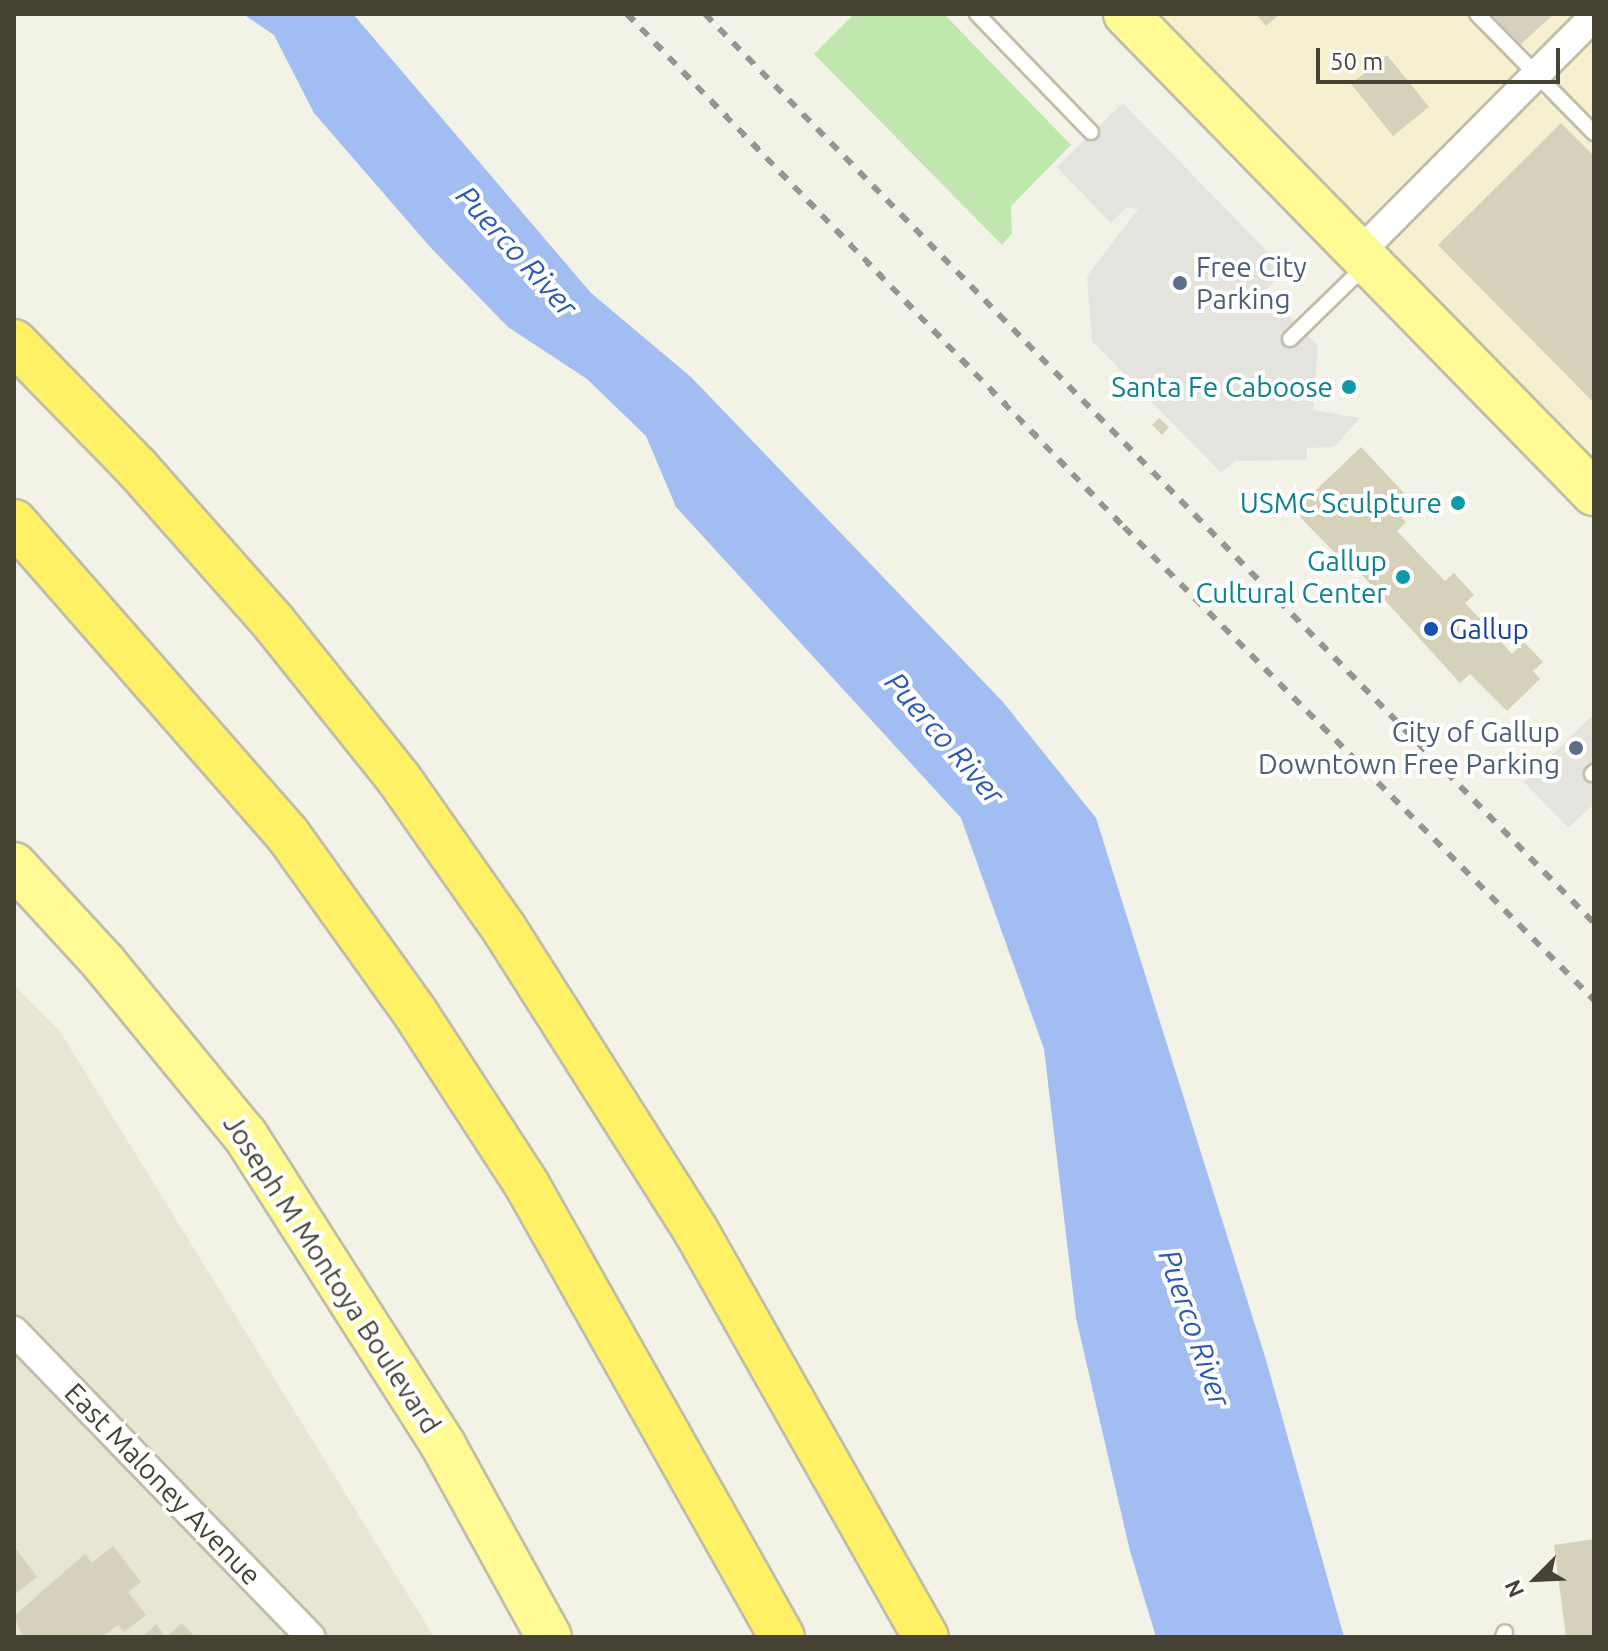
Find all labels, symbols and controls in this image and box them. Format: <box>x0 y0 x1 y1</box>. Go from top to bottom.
scale bar <box>1320 32 1564 82</box>
text: 50 m <box>1330 48 1383 75</box>
water label: Puerco River <box>449 178 585 324</box>
place label: Free City Parking <box>1196 250 1307 316</box>
marker: Free City Parking <box>1171 274 1189 292</box>
place label: Santa Fe Caboose <box>1111 370 1333 404</box>
marker: Santa Fe Caboose <box>1340 378 1358 396</box>
place label: USMC Sculpture <box>1240 486 1442 520</box>
marker: USMC Sculpture <box>1449 494 1467 512</box>
place label: Gallup Cultural Center <box>1195 544 1387 610</box>
marker: Gallup Cultural Center <box>1394 568 1412 586</box>
place label: Gallup <box>1449 612 1529 646</box>
marker: Gallup <box>1420 618 1442 640</box>
water label: Puerco River <box>878 664 1012 812</box>
place label: City of Gallup Downtown Free Parking <box>1258 715 1560 781</box>
marker: City of Gallup Downtown Free Parking <box>1567 739 1585 757</box>
street label: Joseph M Montoya Boulevard <box>216 1108 448 1440</box>
water label: Puerco River <box>1151 1245 1239 1411</box>
street label: East Maloney Avenue <box>58 1376 268 1592</box>
north arrow <box>1496 1539 1576 1619</box>
text: N <box>1499 1576 1528 1602</box>

